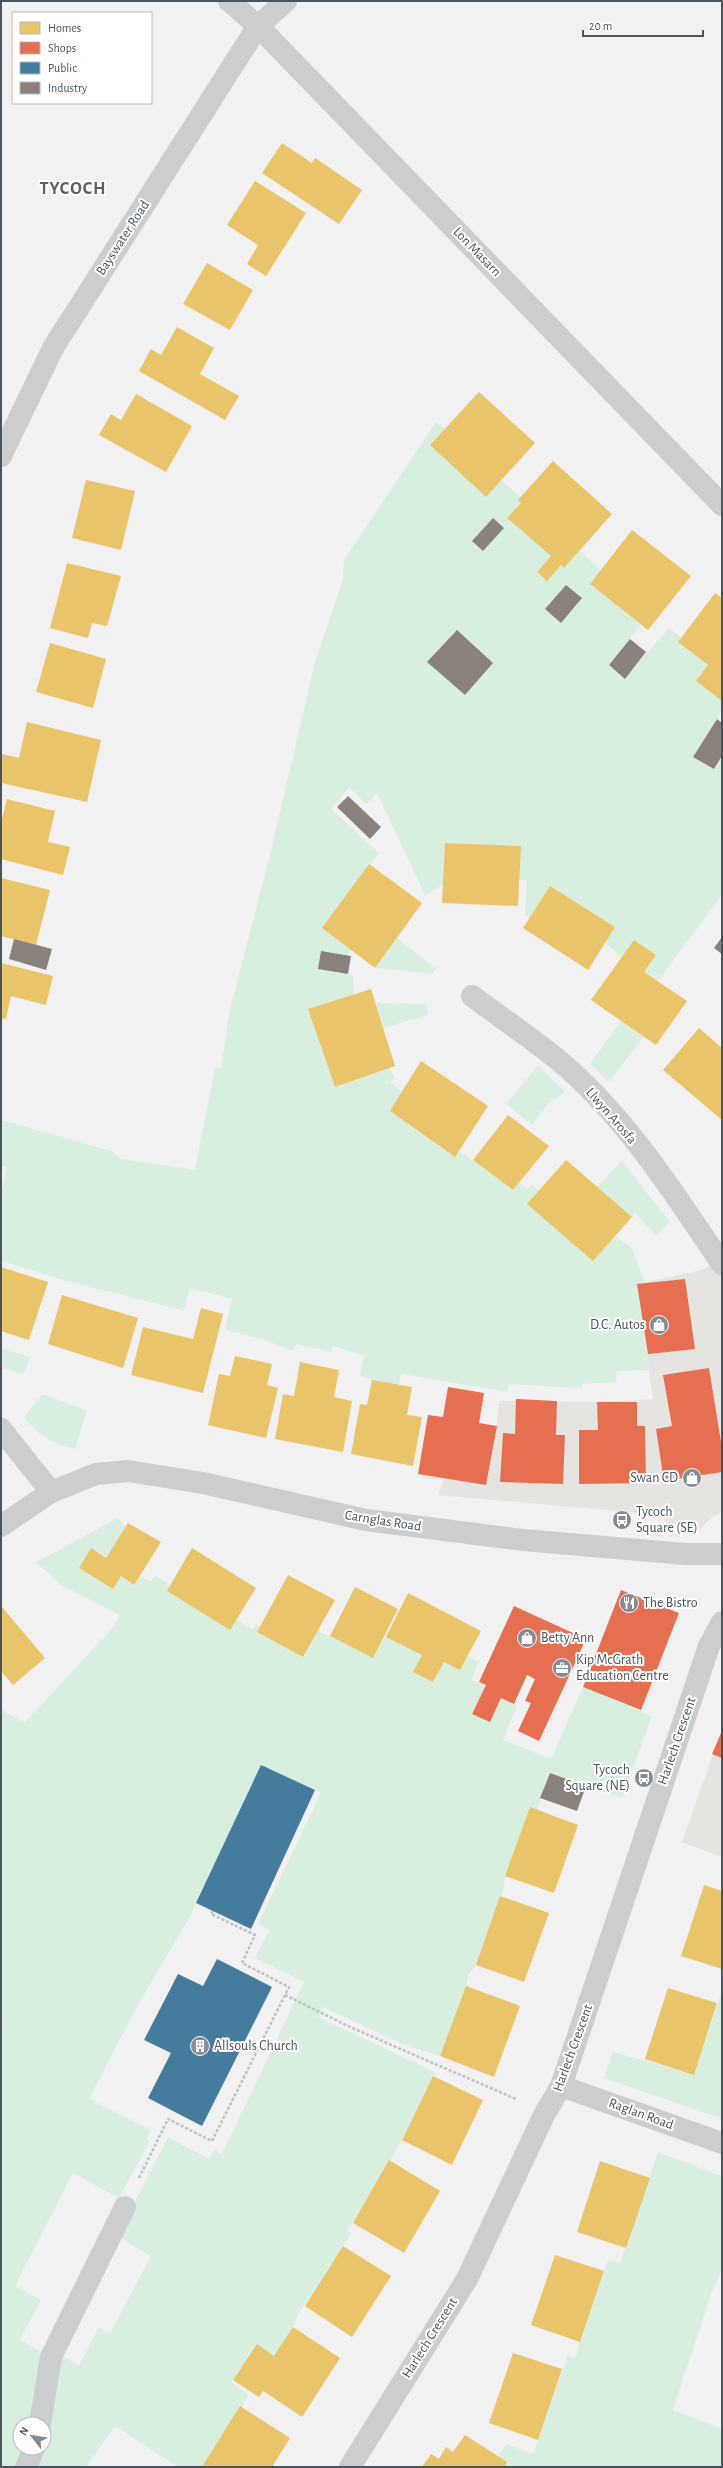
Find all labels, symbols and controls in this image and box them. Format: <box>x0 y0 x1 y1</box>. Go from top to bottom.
legend <box>12 12 152 104</box>
scale bar <box>583 12 703 38</box>
text: 20 m <box>589 20 612 32</box>
text: Homes <box>48 22 81 34</box>
text: Shops <box>48 42 76 54</box>
text: Public <box>48 62 77 74</box>
text: Industry <box>48 82 87 95</box>
district label: TYCOCH <box>39 180 107 198</box>
street label: Bayswater Road <box>94 198 152 278</box>
street label: Lon Masarn <box>450 225 504 279</box>
street label: Llwyn Arosfa <box>583 1085 639 1147</box>
shop icon: D.C. Autos <box>648 1314 670 1336</box>
place label: D.C. Autos <box>590 1318 645 1332</box>
shop icon: Swan CD <box>681 1467 703 1489</box>
place label: Swan CD <box>630 1471 678 1485</box>
place label: Tycoch Square (SE) <box>636 1505 698 1535</box>
street label: Carnglas Road <box>344 1508 422 1534</box>
bus stop icon: Tycoch Square (SE) <box>611 1509 633 1531</box>
restaurant icon: The Bistro <box>618 1592 640 1614</box>
place label: The Bistro <box>643 1596 698 1610</box>
shop icon: Betty Ann <box>516 1627 538 1649</box>
place label: Betty Ann <box>541 1631 594 1645</box>
place label: Kip McGrath Education Centre <box>576 1653 669 1683</box>
office icon: Kip McGrath Education Centre <box>551 1657 573 1679</box>
street label: Harlech Crescent <box>655 1695 699 1787</box>
place label: Tycoch Square (NE) <box>565 1763 630 1793</box>
bus stop icon: Tycoch Square (NE) <box>633 1767 655 1789</box>
street label: Harlech Crescent <box>551 2002 595 2093</box>
building icon: Allsouls Church <box>189 2035 211 2057</box>
place label: Allsouls Church <box>214 2039 298 2053</box>
street label: Raglan Road <box>607 2096 675 2132</box>
street label: Harlech Crescent <box>400 2295 461 2381</box>
north arrow <box>12 2416 52 2456</box>
text: N <box>17 2425 31 2437</box>

